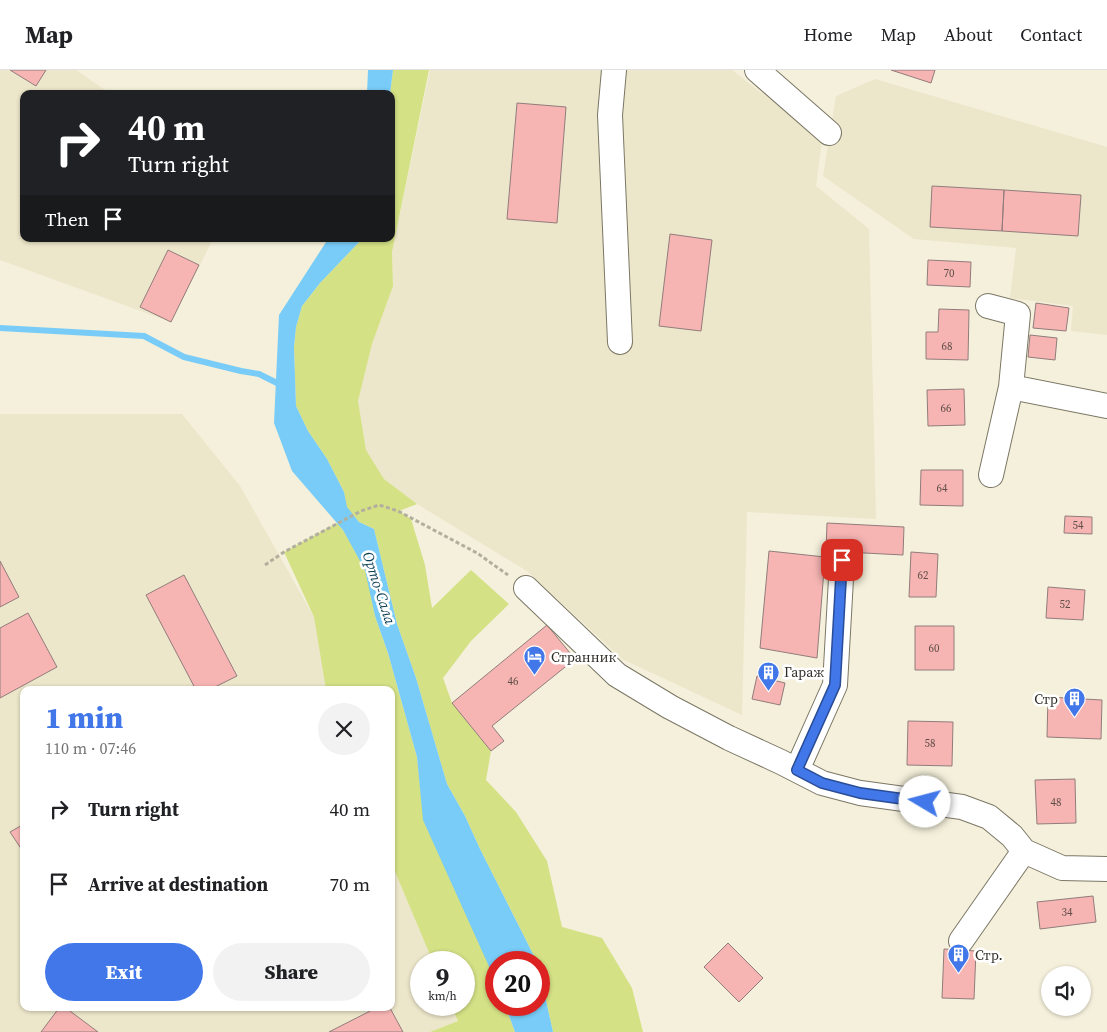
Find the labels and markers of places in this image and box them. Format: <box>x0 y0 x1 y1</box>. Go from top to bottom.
pin <box>821 539 863 581</box>
hotel icon: Странник <box>523 645 547 676</box>
place label: Странник <box>551 647 617 667</box>
building icon: Гараж <box>756 660 780 691</box>
place label: Гараж <box>784 662 824 682</box>
building icon: Стр <box>1062 687 1086 718</box>
place label: Стр <box>1034 689 1058 709</box>
building icon: Стр. <box>947 943 971 974</box>
place label: Стр. <box>975 945 1003 965</box>

